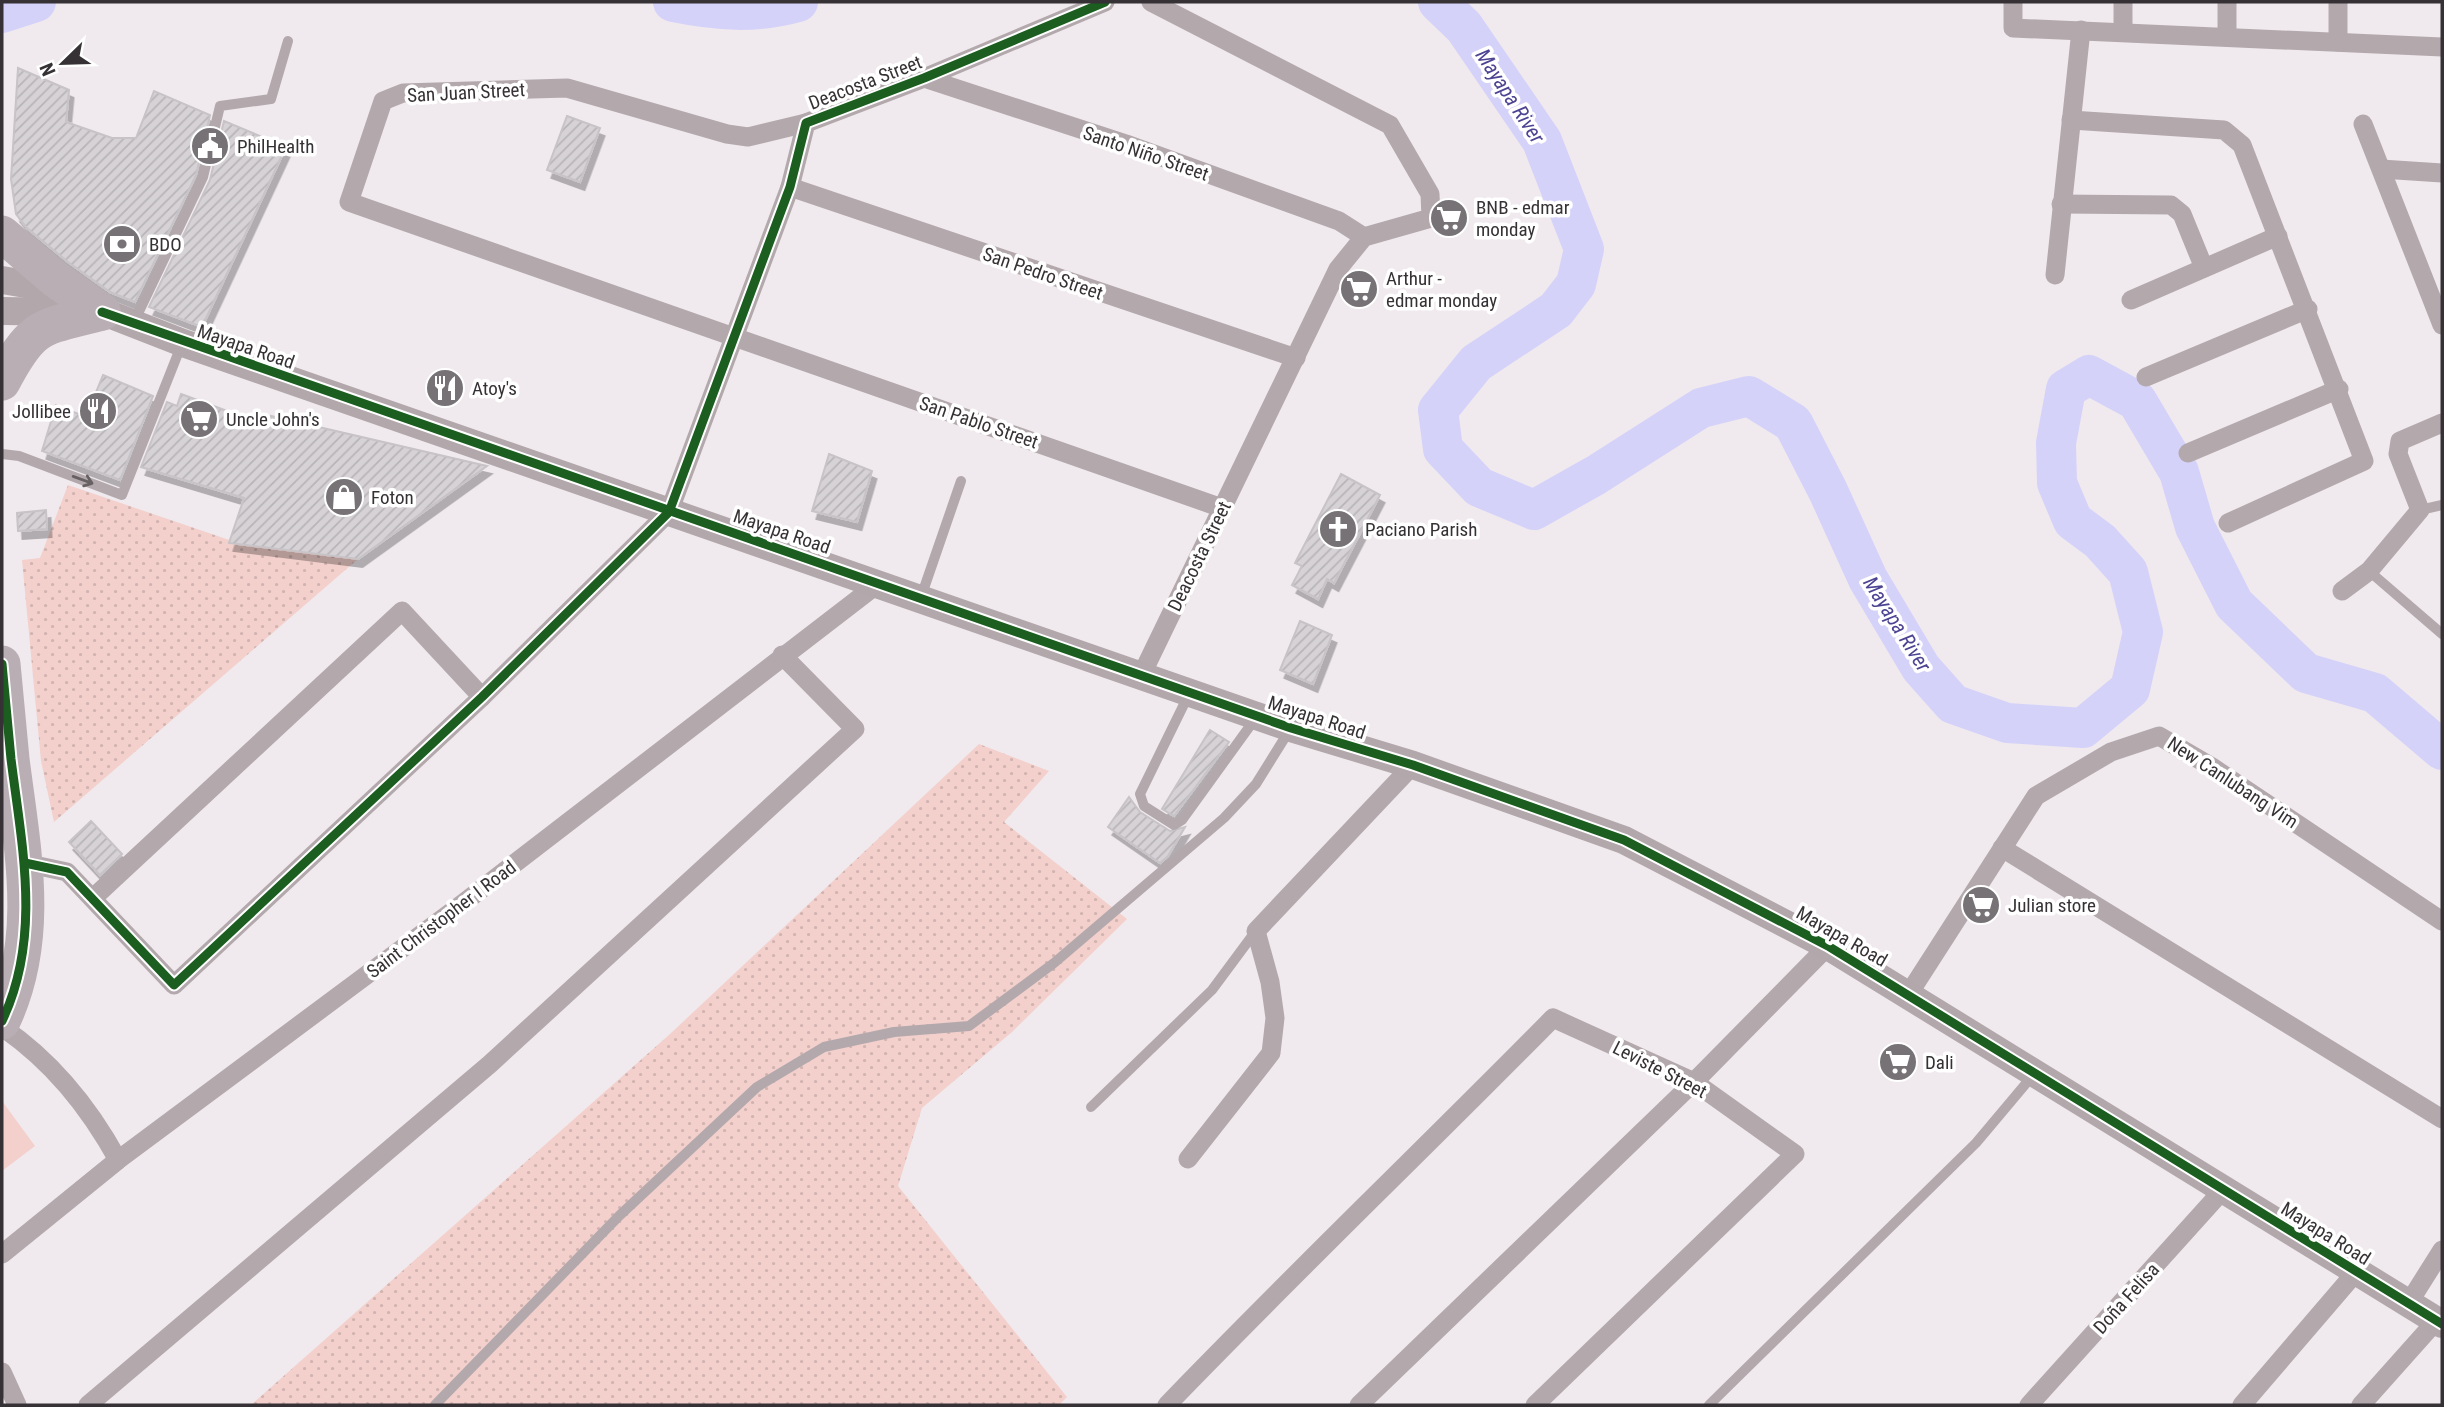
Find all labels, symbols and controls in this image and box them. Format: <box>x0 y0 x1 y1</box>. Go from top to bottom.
north arrow <box>28 28 98 98</box>
water label: Mayapa River <box>1471 44 1550 148</box>
street label: Deacosta Street <box>805 50 925 115</box>
text: N <box>35 60 61 79</box>
street label: San Juan Street <box>406 78 526 107</box>
street label: Santo Niño Street <box>1080 121 1212 186</box>
public building icon: PhilHealth <box>189 125 231 167</box>
place label: PhilHealth <box>237 135 314 158</box>
place label: BNB - edmar monday <box>1476 196 1570 241</box>
supermarket icon: BNB - edmar monday <box>1428 197 1470 239</box>
bank icon: BDO <box>101 223 143 265</box>
place label: BDO <box>149 233 182 256</box>
street label: San Pedro Street <box>980 242 1106 305</box>
place label: Arthur - edmar monday <box>1386 267 1497 312</box>
supermarket icon: Arthur - edmar monday <box>1338 268 1380 310</box>
street label: Mayapa Road <box>194 319 297 374</box>
restaurant icon: Atoy's <box>424 367 466 409</box>
place label: Atoy's <box>472 377 517 400</box>
restaurant icon: Jollibee <box>77 390 119 432</box>
street label: San Pablo Street <box>916 391 1041 454</box>
supermarket icon: Uncle John's <box>178 398 220 440</box>
place label: Jollibee <box>12 400 71 423</box>
place label: Uncle John's <box>226 408 320 431</box>
one-way arrow <box>72 475 93 488</box>
shop icon: Foton <box>323 476 365 518</box>
place label: Foton <box>371 486 414 509</box>
street label: Deacosta Street <box>1163 498 1236 615</box>
street label: Mayapa Road <box>730 504 833 559</box>
church icon: Paciano Parish <box>1317 508 1359 550</box>
place label: Paciano Parish <box>1365 518 1477 541</box>
water label: Mayapa River <box>1858 572 1936 677</box>
street label: Mayapa Road <box>1265 691 1369 744</box>
street label: New Canlubang Vim <box>2163 732 2302 833</box>
street label: Saint Christopher I Road <box>362 856 521 983</box>
supermarket icon: Julian store <box>1960 884 2002 926</box>
place label: Julian store <box>2008 894 2096 917</box>
street label: Mayapa Road <box>1792 901 1891 972</box>
street label: Leviste Street <box>1609 1036 1711 1103</box>
supermarket icon: Dali <box>1877 1041 1919 1083</box>
place label: Dali <box>1925 1051 1954 1074</box>
street label: Mayapa Road <box>2277 1197 2375 1270</box>
street label: Doña Felisa <box>2089 1258 2164 1339</box>

